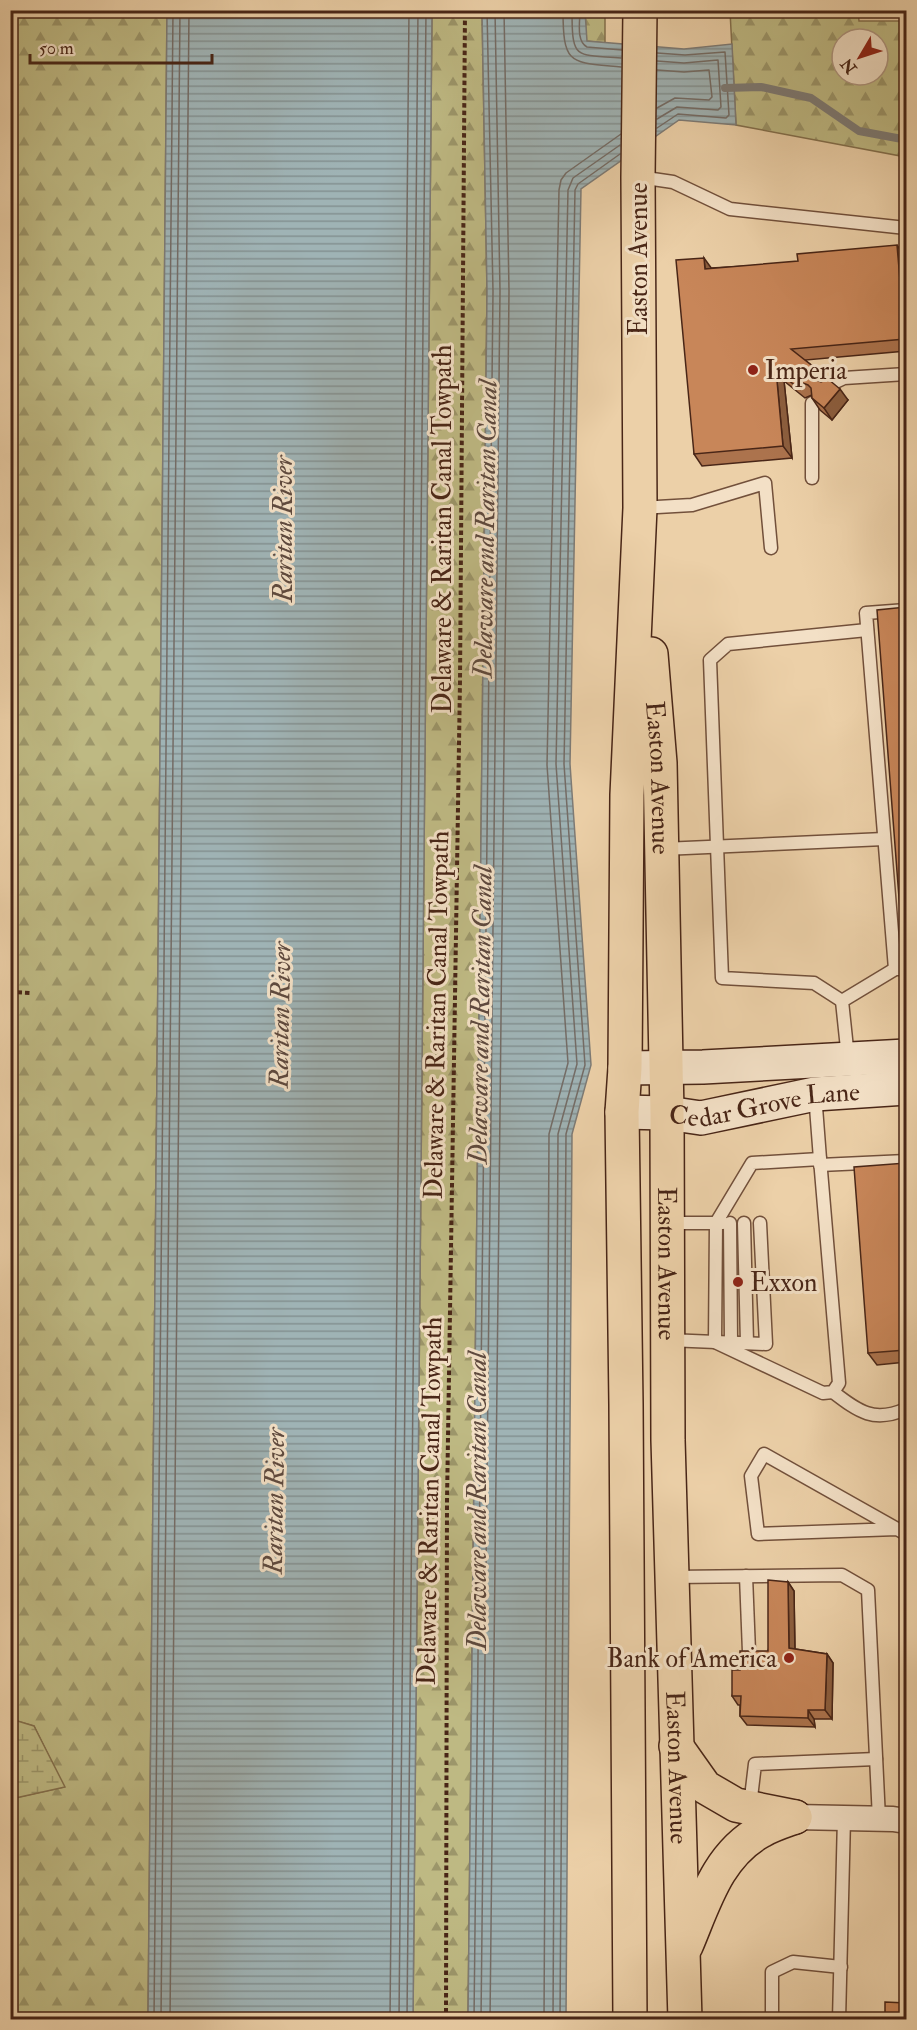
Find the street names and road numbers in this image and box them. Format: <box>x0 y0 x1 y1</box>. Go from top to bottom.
street label: Easton Avenue <box>623 182 655 336</box>
street label: Delaware & Raritan Canal Towpath <box>427 344 460 713</box>
street label: Easton Avenue <box>638 700 677 855</box>
street label: Delaware & Raritan Canal Towpath <box>418 830 457 1200</box>
street label: Cedar Grove Lane <box>667 1076 861 1135</box>
street label: Easton Avenue <box>650 1187 683 1340</box>
street label: Delaware & Raritan Canal Towpath <box>411 1316 450 1686</box>
street label: Easton Avenue <box>658 1690 695 1845</box>

